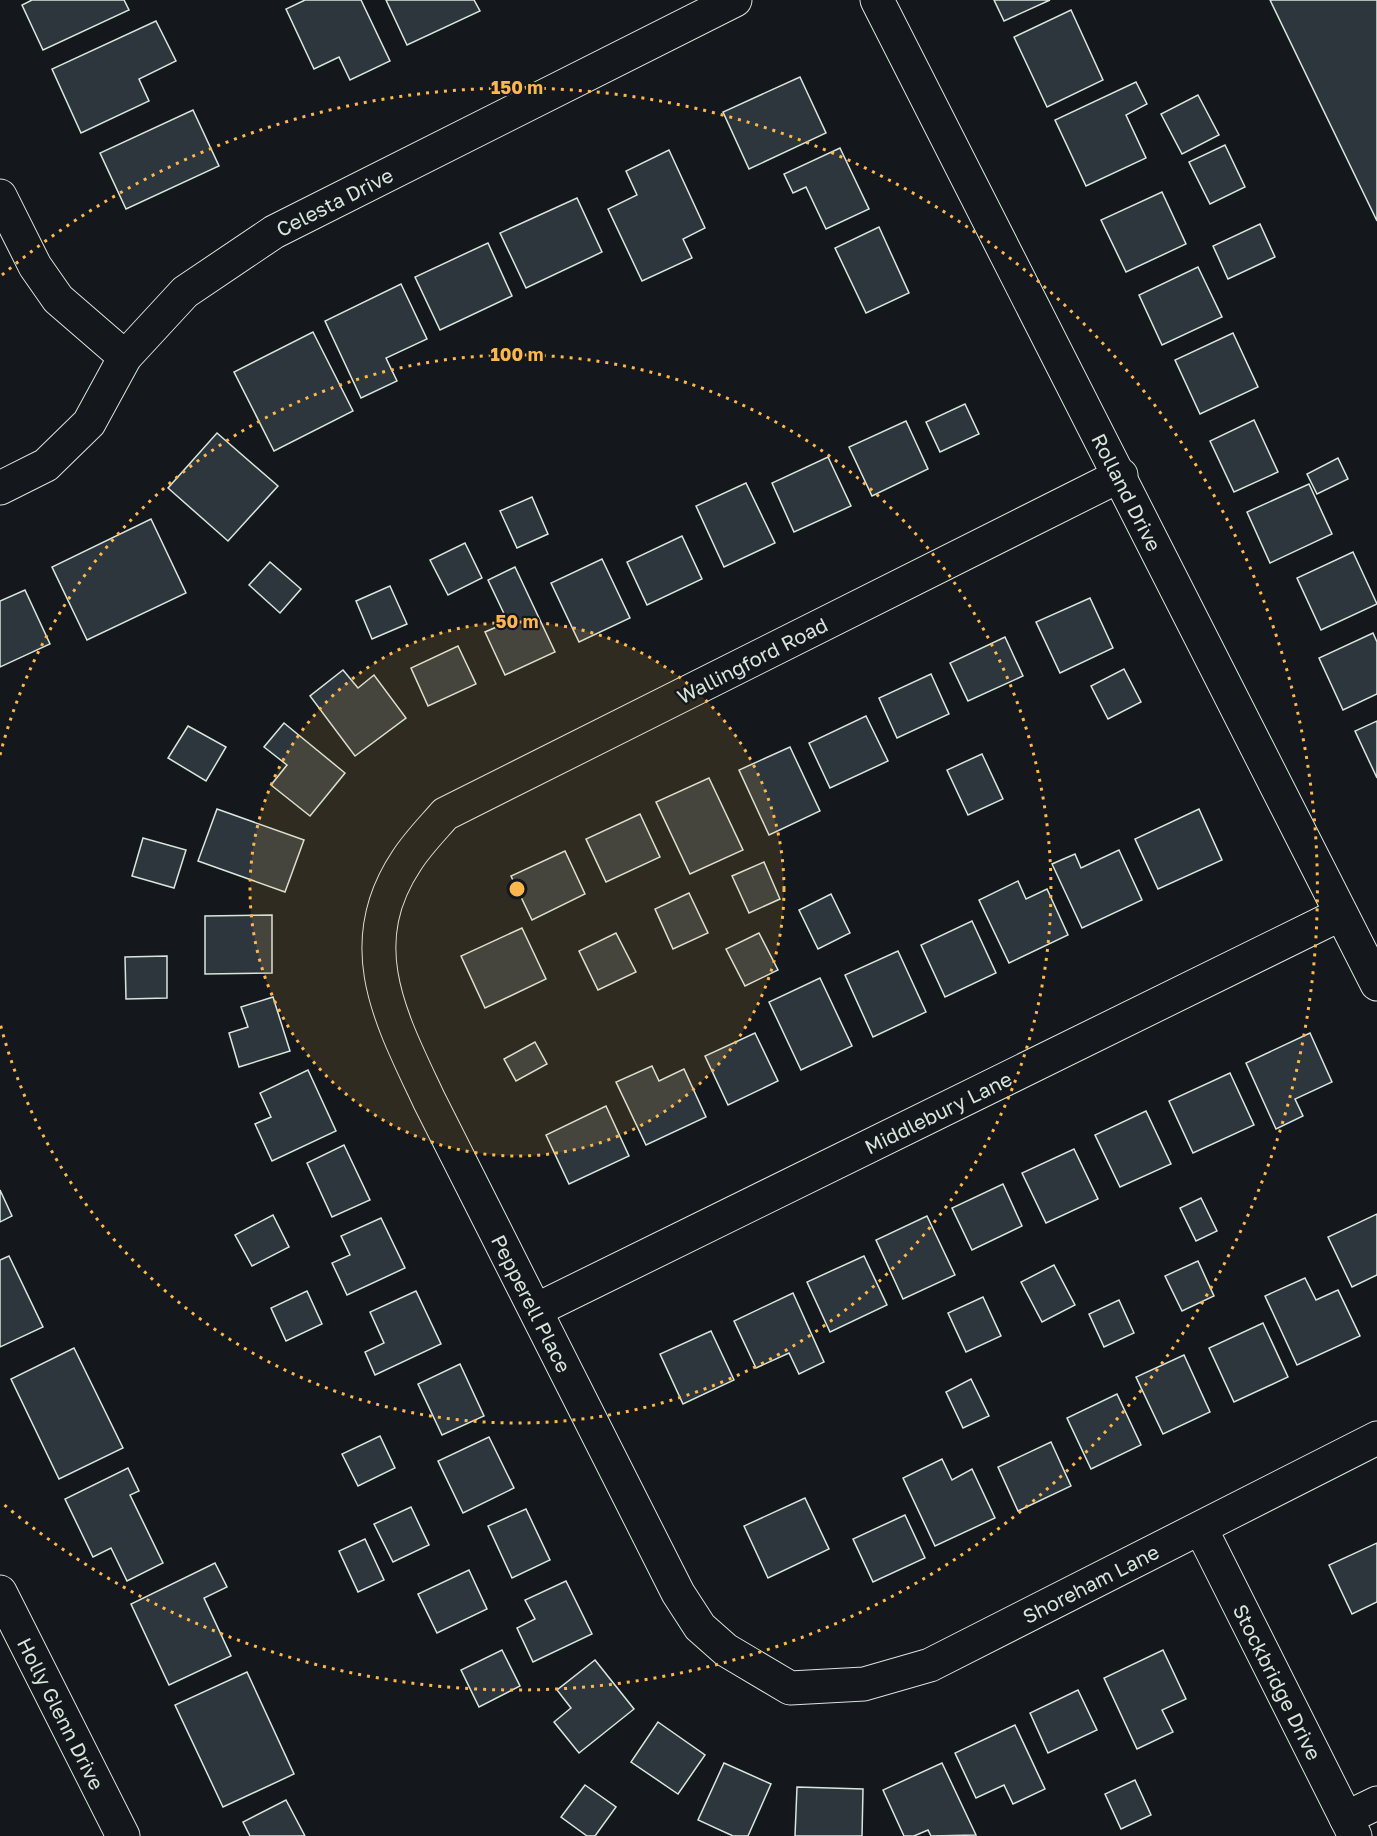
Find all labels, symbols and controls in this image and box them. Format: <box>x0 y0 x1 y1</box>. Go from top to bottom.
text: 150 m <box>491 76 543 98</box>
street label: Celesta Drive <box>272 162 397 241</box>
text: 100 m <box>491 343 543 365</box>
street label: Rolland Drive <box>1087 429 1167 555</box>
text: 50 m <box>496 610 538 632</box>
street label: Wallingford Road <box>673 612 831 708</box>
centre of rings <box>507 879 527 899</box>
street label: Middlebury Lane <box>861 1066 1015 1159</box>
street label: Pepperell Place <box>487 1231 577 1376</box>
street label: Shoreham Lane <box>1019 1539 1163 1628</box>
street label: Stockbridge Drive <box>1229 1600 1327 1764</box>
street label: Holly Glenn Drive <box>13 1633 110 1793</box>

